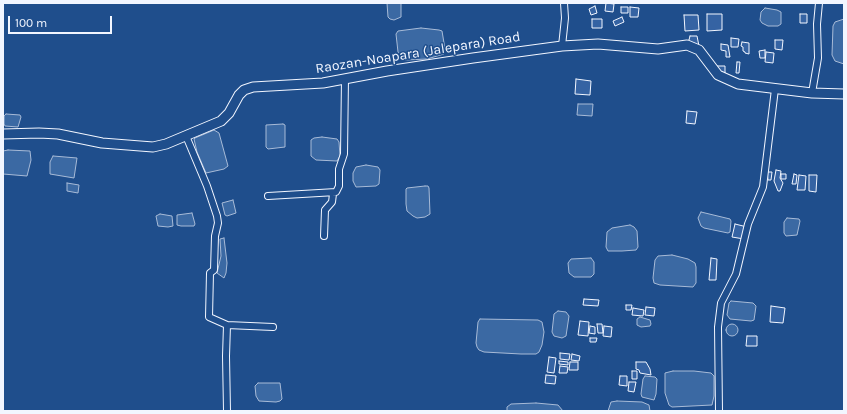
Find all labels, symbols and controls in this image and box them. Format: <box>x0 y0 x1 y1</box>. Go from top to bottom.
scale bar <box>10 8 114 34</box>
text: 100 m <box>15 16 47 30</box>
street label: Raozan-Noapara (Jalepara) Road <box>314 29 522 77</box>

